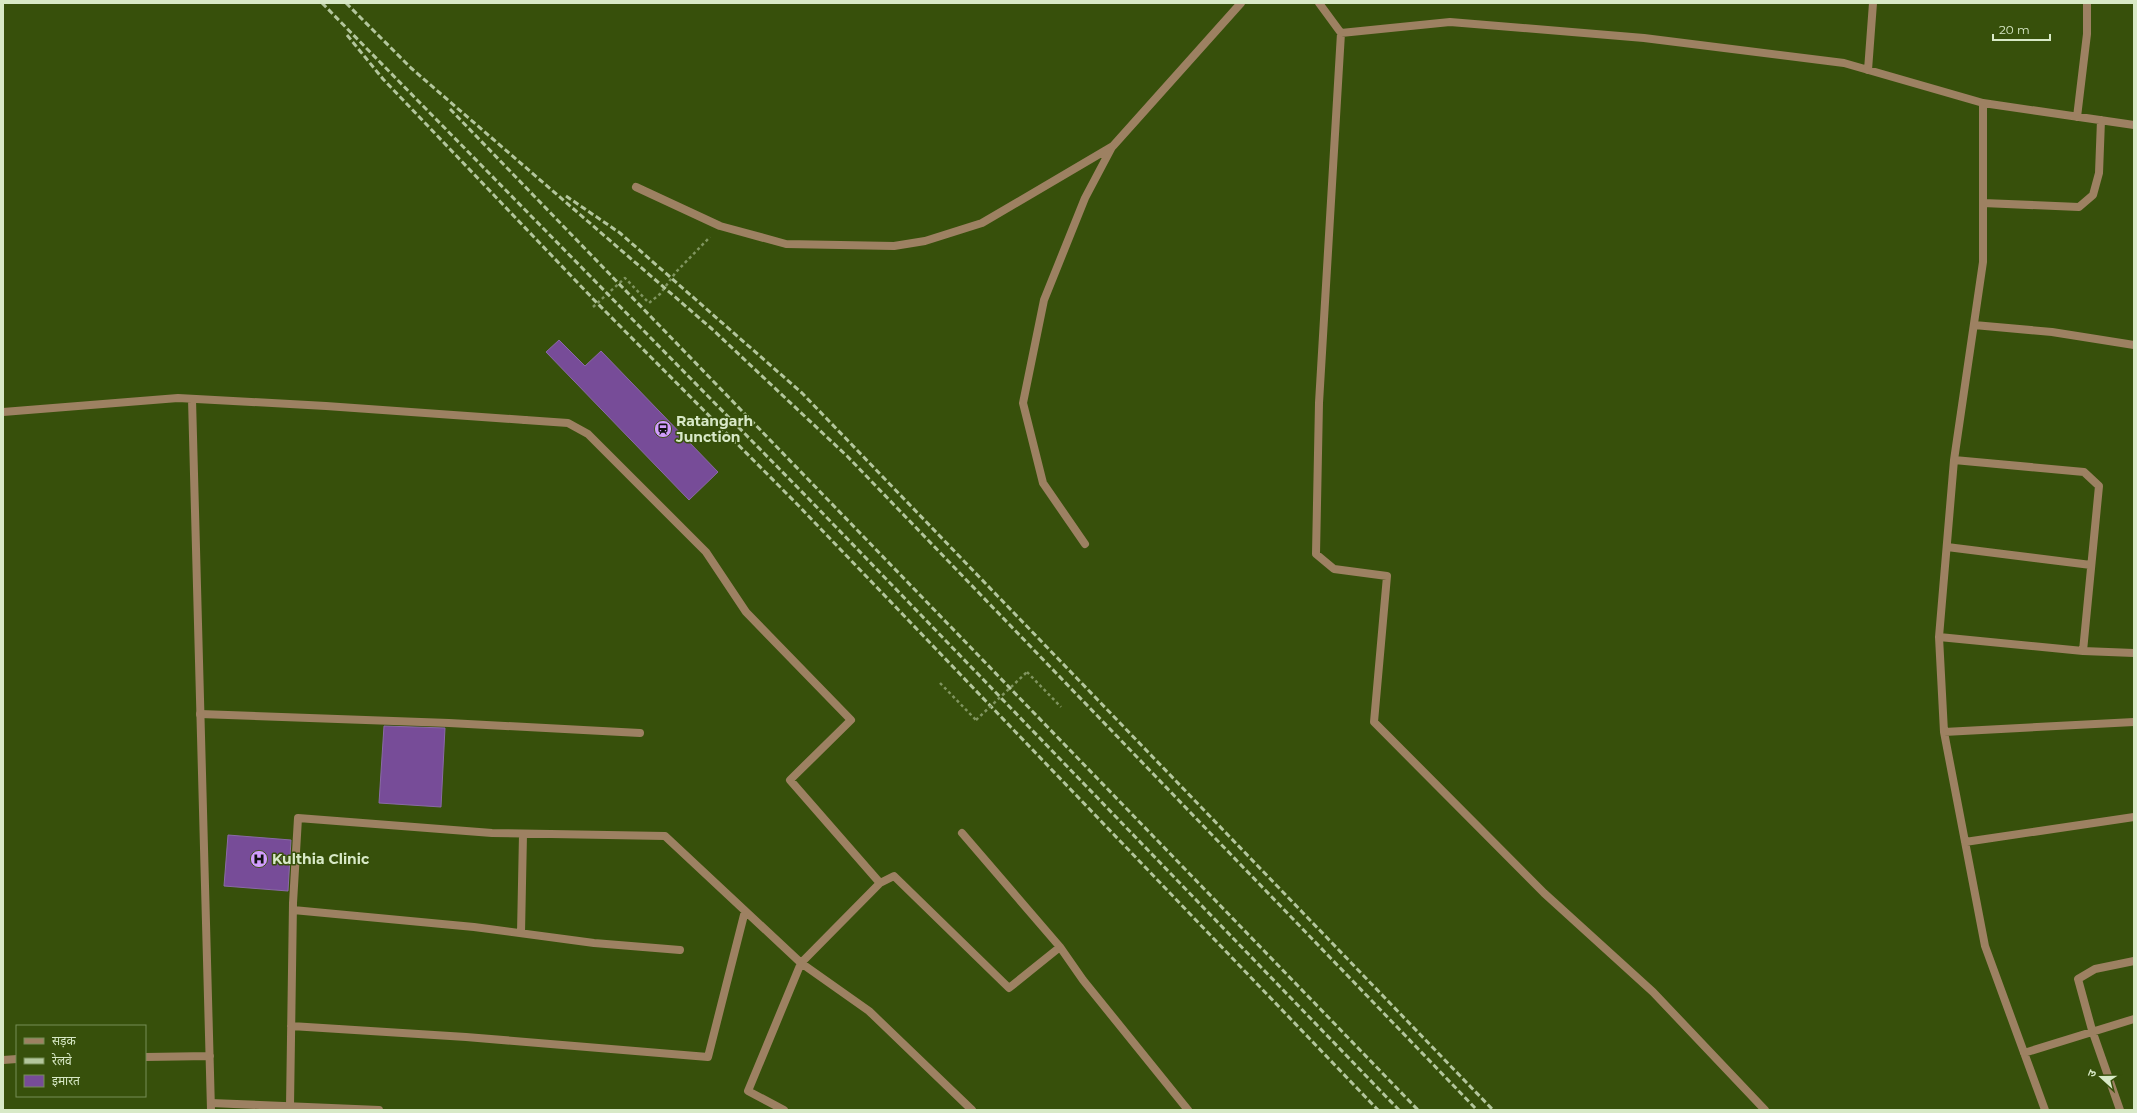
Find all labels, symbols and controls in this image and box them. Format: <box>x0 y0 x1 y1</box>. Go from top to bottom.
scale bar <box>1993 16 2050 42</box>
text: 20 m <box>1999 22 2030 37</box>
place label: Ratangarh Junction <box>675 412 753 446</box>
station icon: Ratangarh Junction <box>653 419 673 439</box>
hospital icon: Kulthia Clinic <box>249 849 269 869</box>
place label: Kulthia Clinic <box>272 850 370 868</box>
legend <box>16 1025 146 1097</box>
text: सड़क <box>52 1033 77 1048</box>
text: रेलवे <box>52 1053 72 1068</box>
north arrow <box>2081 1057 2121 1097</box>
text: उ <box>2084 1067 2100 1079</box>
text: इमारत <box>52 1073 81 1088</box>

